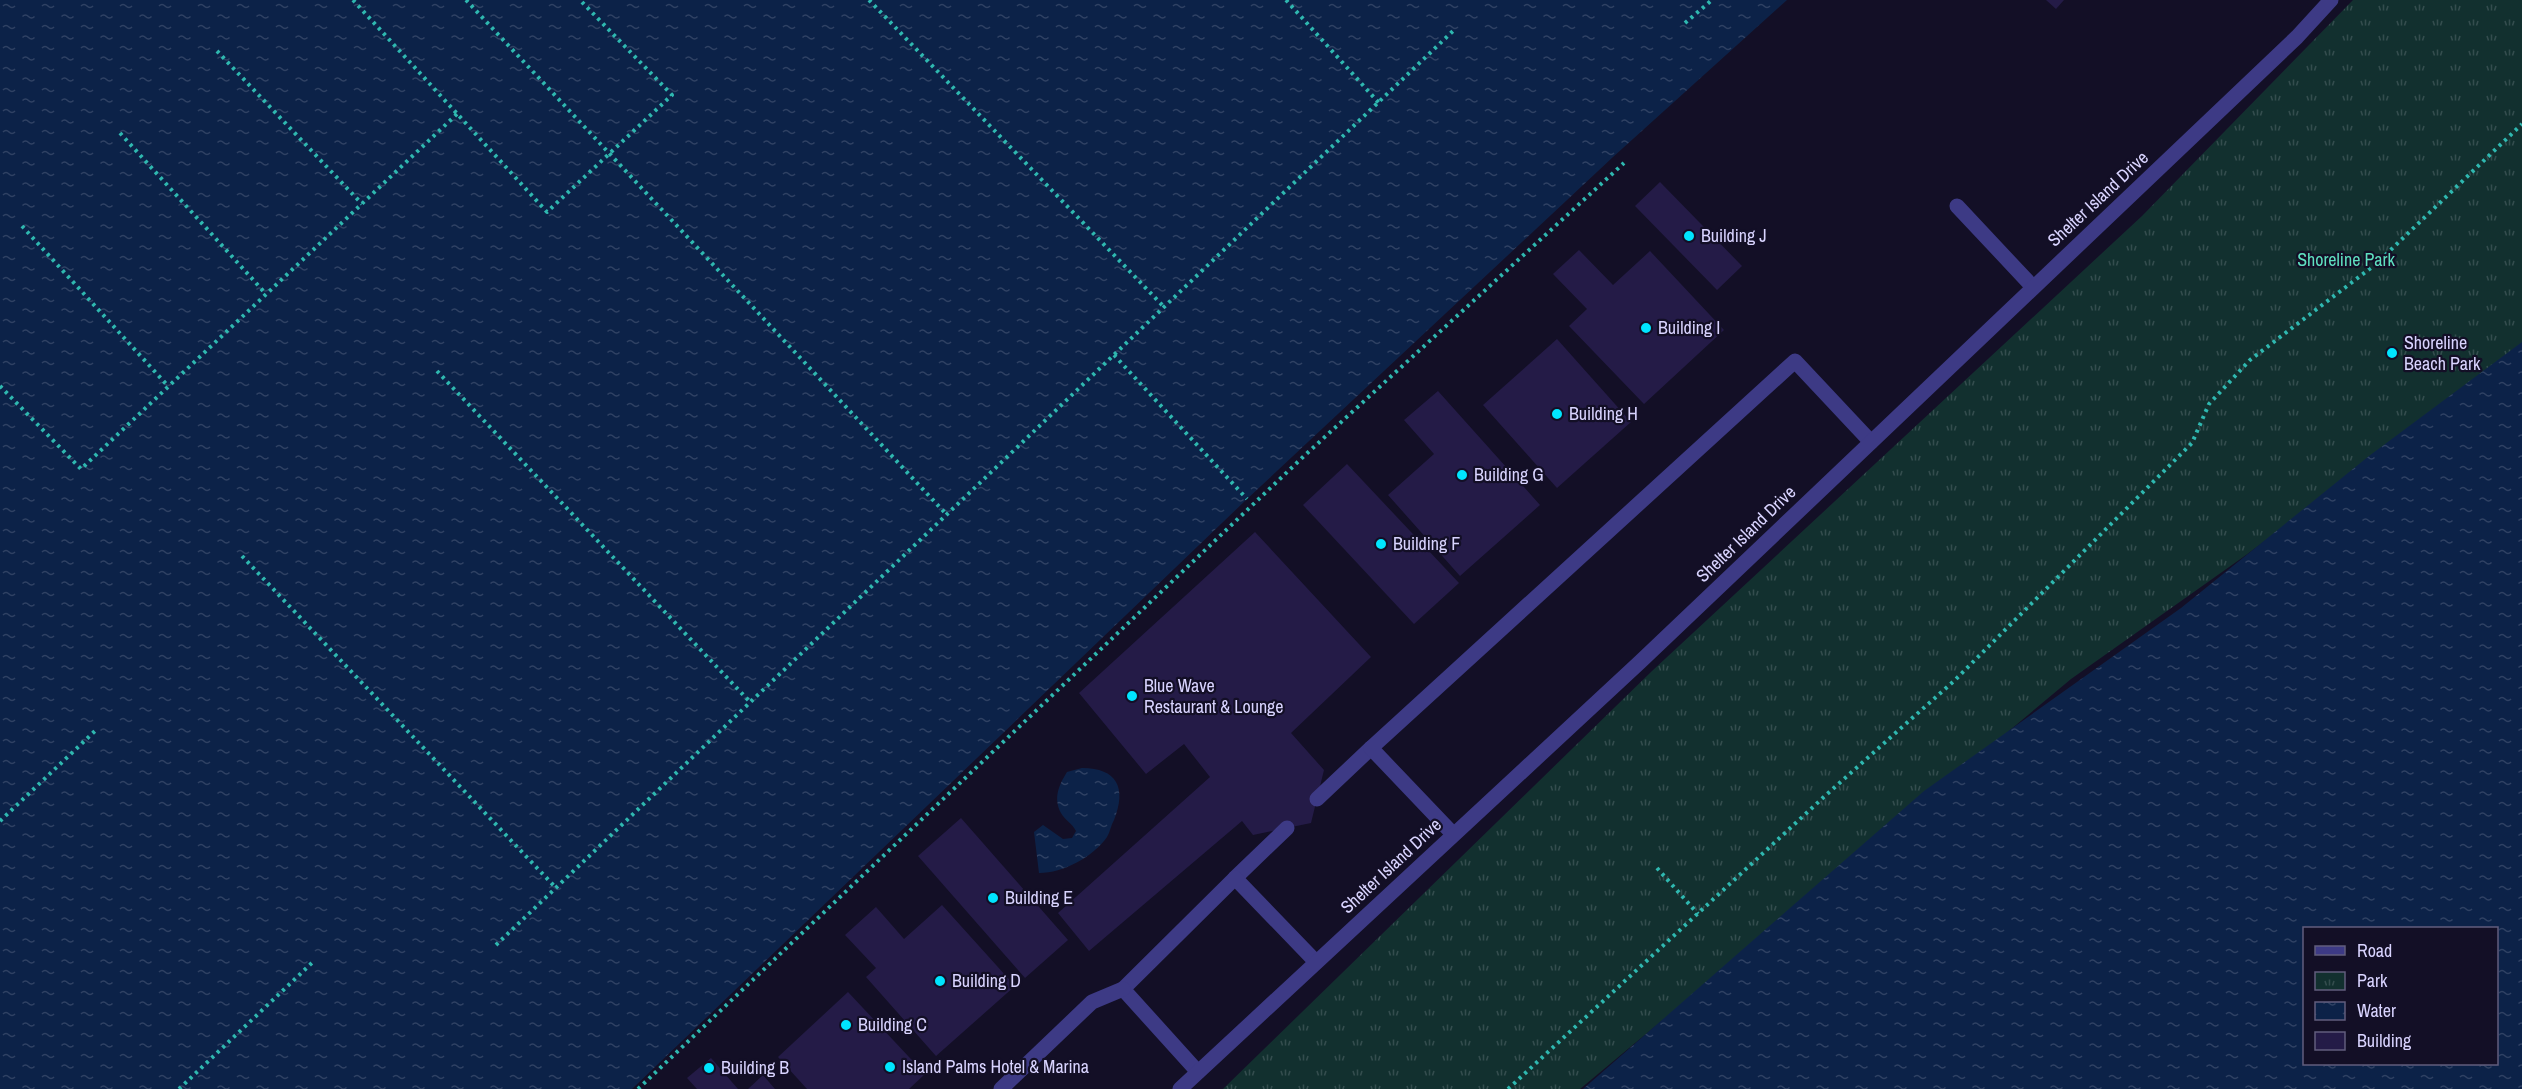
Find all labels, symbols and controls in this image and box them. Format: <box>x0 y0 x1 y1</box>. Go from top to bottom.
street label: Shelter Island Drive <box>2042 145 2154 252</box>
place label: Building J <box>1701 223 1767 248</box>
marker: Building J <box>1682 229 1696 243</box>
park label: Shoreline Park <box>2297 247 2395 272</box>
place label: Building I <box>1658 315 1720 340</box>
marker: Building I <box>1639 321 1653 335</box>
place label: Shoreline Beach Park <box>2404 330 2481 376</box>
marker: Shoreline Beach Park <box>2385 346 2399 360</box>
place label: Building H <box>1569 401 1638 426</box>
marker: Building H <box>1550 407 1564 421</box>
place label: Building G <box>1474 462 1544 487</box>
marker: Building G <box>1455 468 1469 482</box>
street label: Shelter Island Drive <box>1690 480 1801 588</box>
place label: Building F <box>1393 531 1460 556</box>
marker: Building F <box>1374 537 1388 551</box>
place label: Blue Wave Restaurant & Lounge <box>1144 673 1284 719</box>
marker: Blue Wave Restaurant & Lounge <box>1125 689 1139 703</box>
street label: Shelter Island Drive <box>1335 812 1447 919</box>
place label: Building E <box>1005 885 1073 910</box>
marker: Building E <box>986 891 1000 905</box>
legend <box>2303 927 2498 1065</box>
text: Road <box>2357 938 2392 963</box>
place label: Building D <box>952 968 1021 993</box>
text: Park <box>2357 968 2388 993</box>
marker: Building D <box>933 974 947 988</box>
text: Water <box>2357 998 2396 1023</box>
place label: Building C <box>858 1012 927 1037</box>
marker: Building C <box>839 1018 853 1032</box>
text: Building <box>2357 1028 2412 1053</box>
place label: Island Palms Hotel & Marina <box>902 1054 1089 1079</box>
place label: Building B <box>721 1055 789 1080</box>
marker: Island Palms Hotel & Marina <box>883 1060 897 1074</box>
marker: Building B <box>702 1061 716 1075</box>

